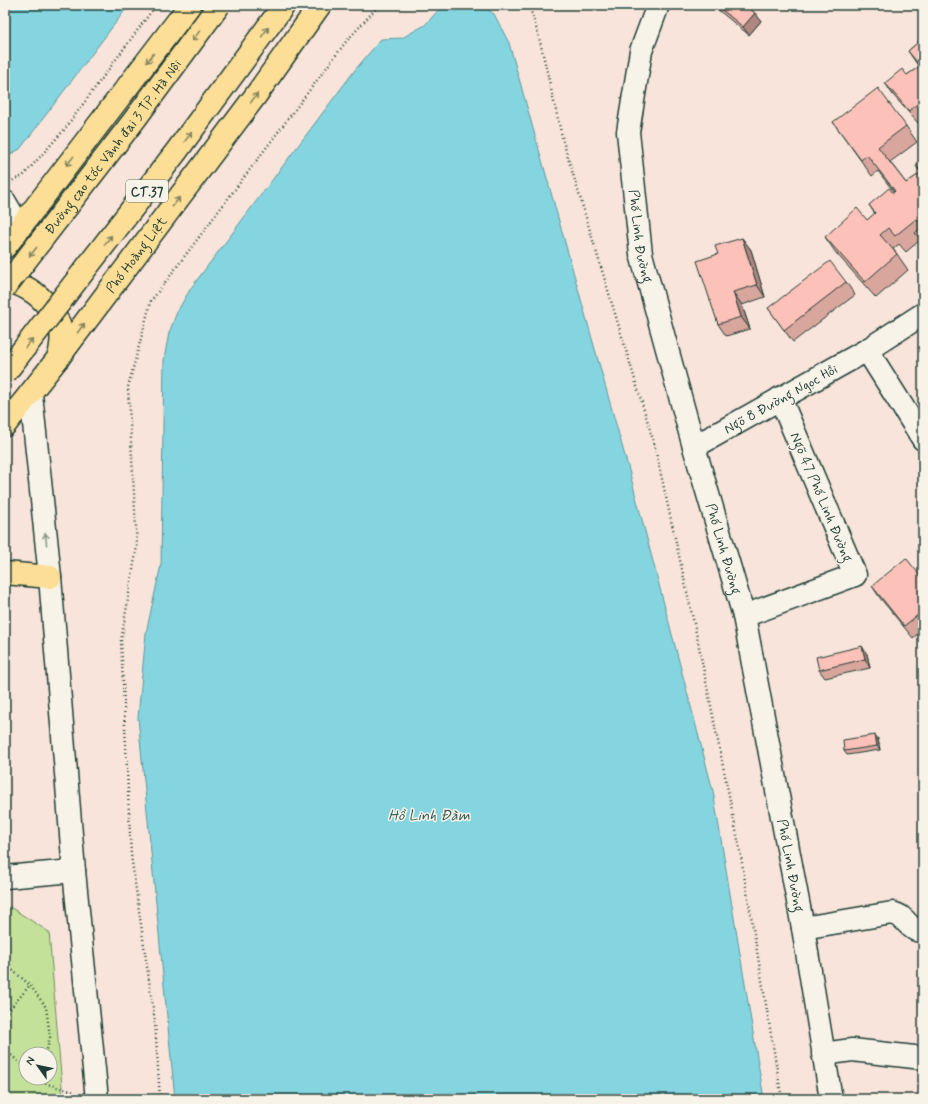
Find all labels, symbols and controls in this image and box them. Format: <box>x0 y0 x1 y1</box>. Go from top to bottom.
one-way arrow <box>260 27 269 38</box>
one-way arrow <box>192 31 200 42</box>
one-way arrow <box>145 53 154 64</box>
street label: Đường cao tốc Vành đai 3 TP. Hà Nội <box>41 56 186 238</box>
one-way arrow <box>250 92 258 103</box>
one-way arrow <box>183 131 192 142</box>
one-way arrow <box>66 156 75 167</box>
road number: CT.37 <box>126 180 168 202</box>
street label: Phố Linh Đường <box>624 189 656 285</box>
one-way arrow <box>172 196 180 207</box>
street label: Phố Hoàng Liệt <box>102 213 172 297</box>
one-way arrow <box>104 234 113 245</box>
one-way arrow <box>28 246 37 257</box>
one-way arrow <box>77 323 85 334</box>
one-way arrow <box>25 337 33 348</box>
street label: Ngõ 8 Đường Ngọc Hồi <box>721 360 841 439</box>
street label: Ngõ 47 Phố Linh Đường <box>784 430 857 566</box>
street label: Phố Linh Đường <box>701 501 745 597</box>
one-way arrow <box>42 533 50 546</box>
water label: Hồ Linh Đàm <box>388 806 470 826</box>
street label: Phố Linh Đường <box>773 818 808 914</box>
north arrow <box>18 1046 58 1086</box>
text: N <box>23 1054 38 1068</box>

